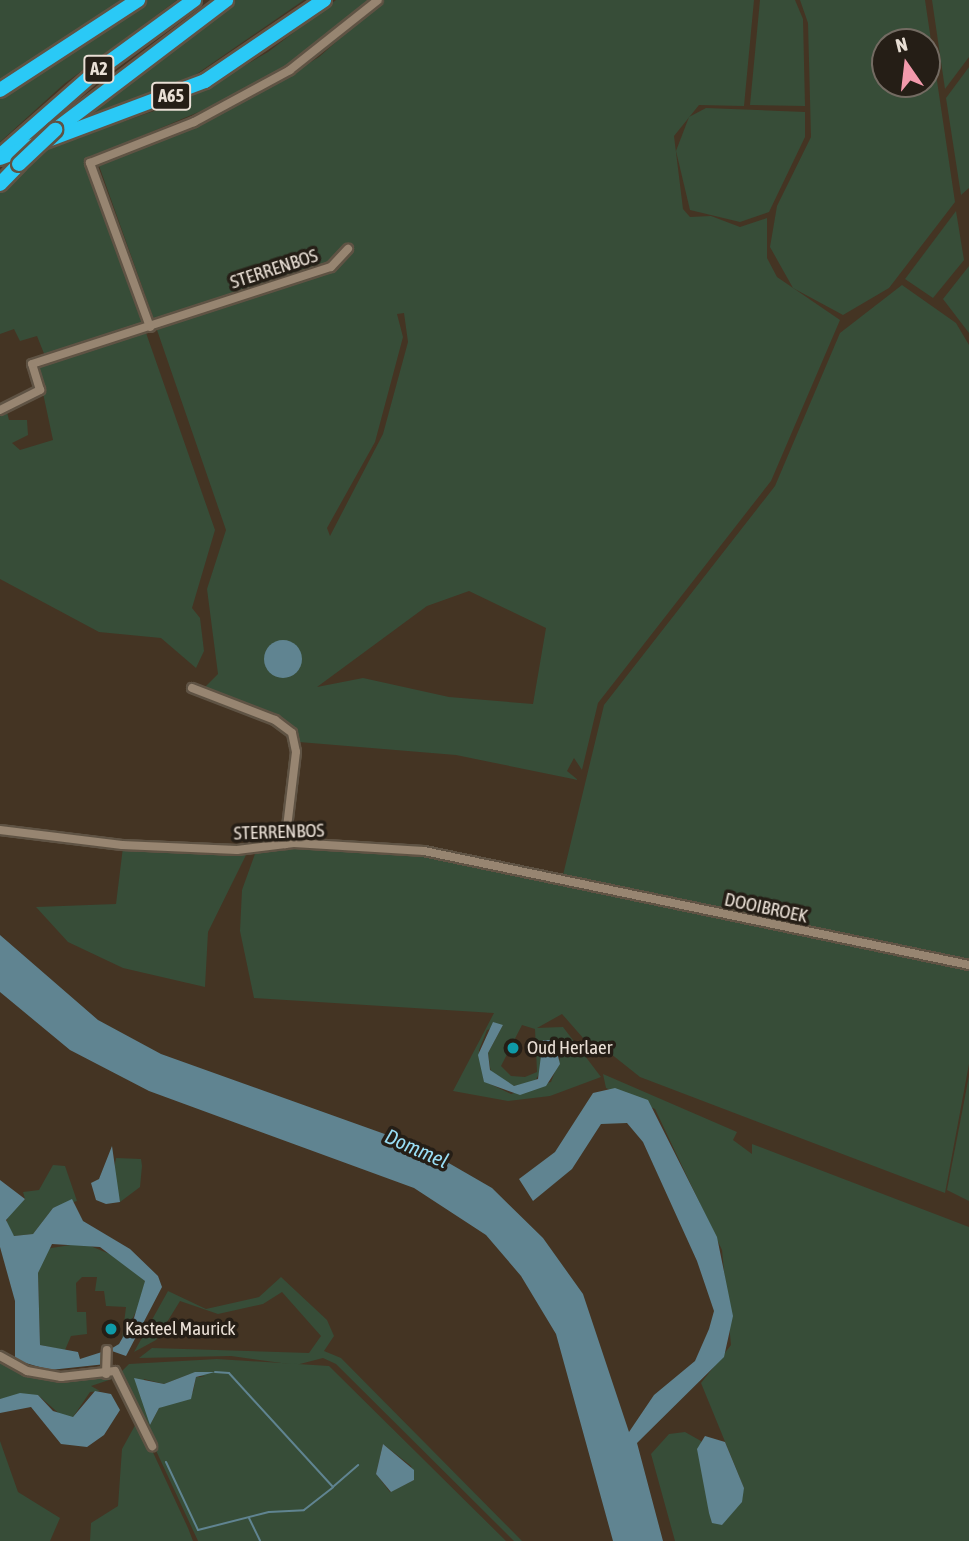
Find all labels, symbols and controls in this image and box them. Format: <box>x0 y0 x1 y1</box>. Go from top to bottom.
north arrow <box>871 28 941 98</box>
text: N <box>893 33 910 57</box>
road number: A2 <box>83 55 115 84</box>
road number: A65 <box>150 82 192 110</box>
street label: STERRENBOS <box>227 244 321 294</box>
street label: STERRENBOS <box>233 819 325 845</box>
street label: DOOIBROEK <box>722 888 810 928</box>
place label: Oud Herlaer <box>527 1037 612 1059</box>
marker: Oud Herlaer <box>505 1040 521 1056</box>
water label: Dommel <box>381 1123 453 1173</box>
place label: Kasteel Maurick <box>125 1318 236 1340</box>
marker: Kasteel Maurick <box>103 1321 119 1337</box>

